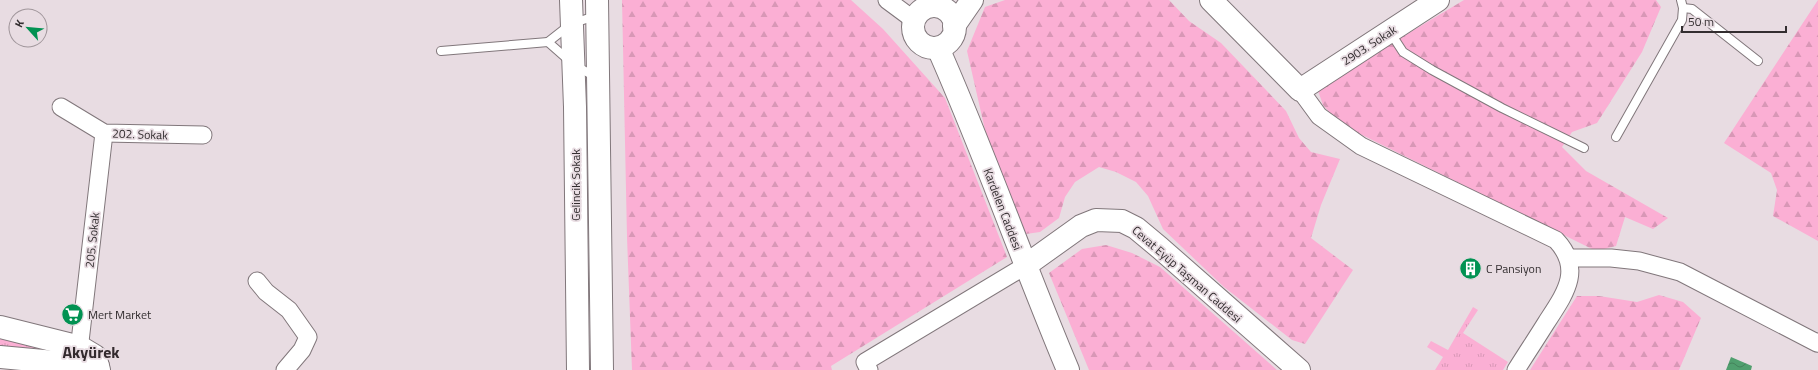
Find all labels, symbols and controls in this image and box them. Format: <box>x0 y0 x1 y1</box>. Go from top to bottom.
north arrow <box>8 8 48 48</box>
scale bar <box>1682 8 1786 34</box>
text: 50 m <box>1688 12 1714 31</box>
text: K <box>10 17 28 30</box>
street label: 2903. Sokak <box>1338 20 1401 70</box>
street label: 202. Sokak <box>112 124 168 144</box>
street label: Gelincik Sokak <box>566 149 585 221</box>
street label: Kardelen Caddesi <box>979 165 1027 253</box>
street label: 205. Sokak <box>80 211 104 269</box>
street label: Cevat Eyüp Taşman Caddesi <box>1128 221 1246 327</box>
building icon: C Pansiyon <box>1457 255 1483 281</box>
place label: C Pansiyon <box>1486 259 1541 278</box>
supermarket icon: Mert Market <box>60 301 86 327</box>
place label: Mert Market <box>88 305 152 324</box>
district label: Akyürek <box>62 340 120 364</box>

